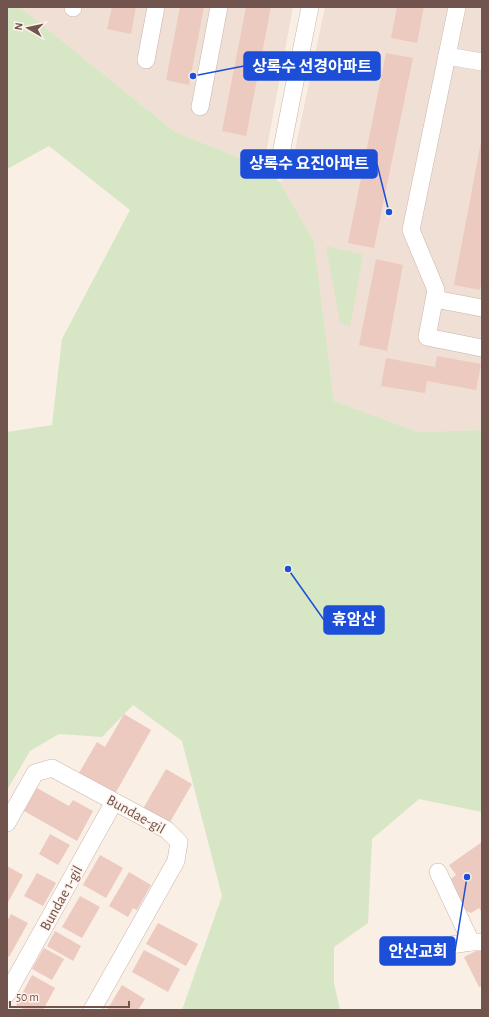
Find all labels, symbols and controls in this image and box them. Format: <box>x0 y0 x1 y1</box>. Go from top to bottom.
north arrow <box>8 8 48 48</box>
text: N <box>13 22 25 31</box>
callout: 상록수 선경아파트 <box>244 52 380 80</box>
text: 상록수 선경아파트 <box>252 58 372 75</box>
callout: 상록수 요진아파트 <box>241 150 377 178</box>
text: 상록수 요진아파트 <box>249 155 369 172</box>
callout: 휴암산 <box>324 606 384 634</box>
text: 휴암산 <box>332 611 376 628</box>
street label: Bundae-gil <box>104 792 167 837</box>
street label: Bundae 1-gil <box>37 863 85 933</box>
callout: 안산교회 <box>380 937 455 965</box>
text: 안산교회 <box>389 943 447 960</box>
scale bar <box>10 983 129 1009</box>
text: 50 m <box>16 991 39 1003</box>

